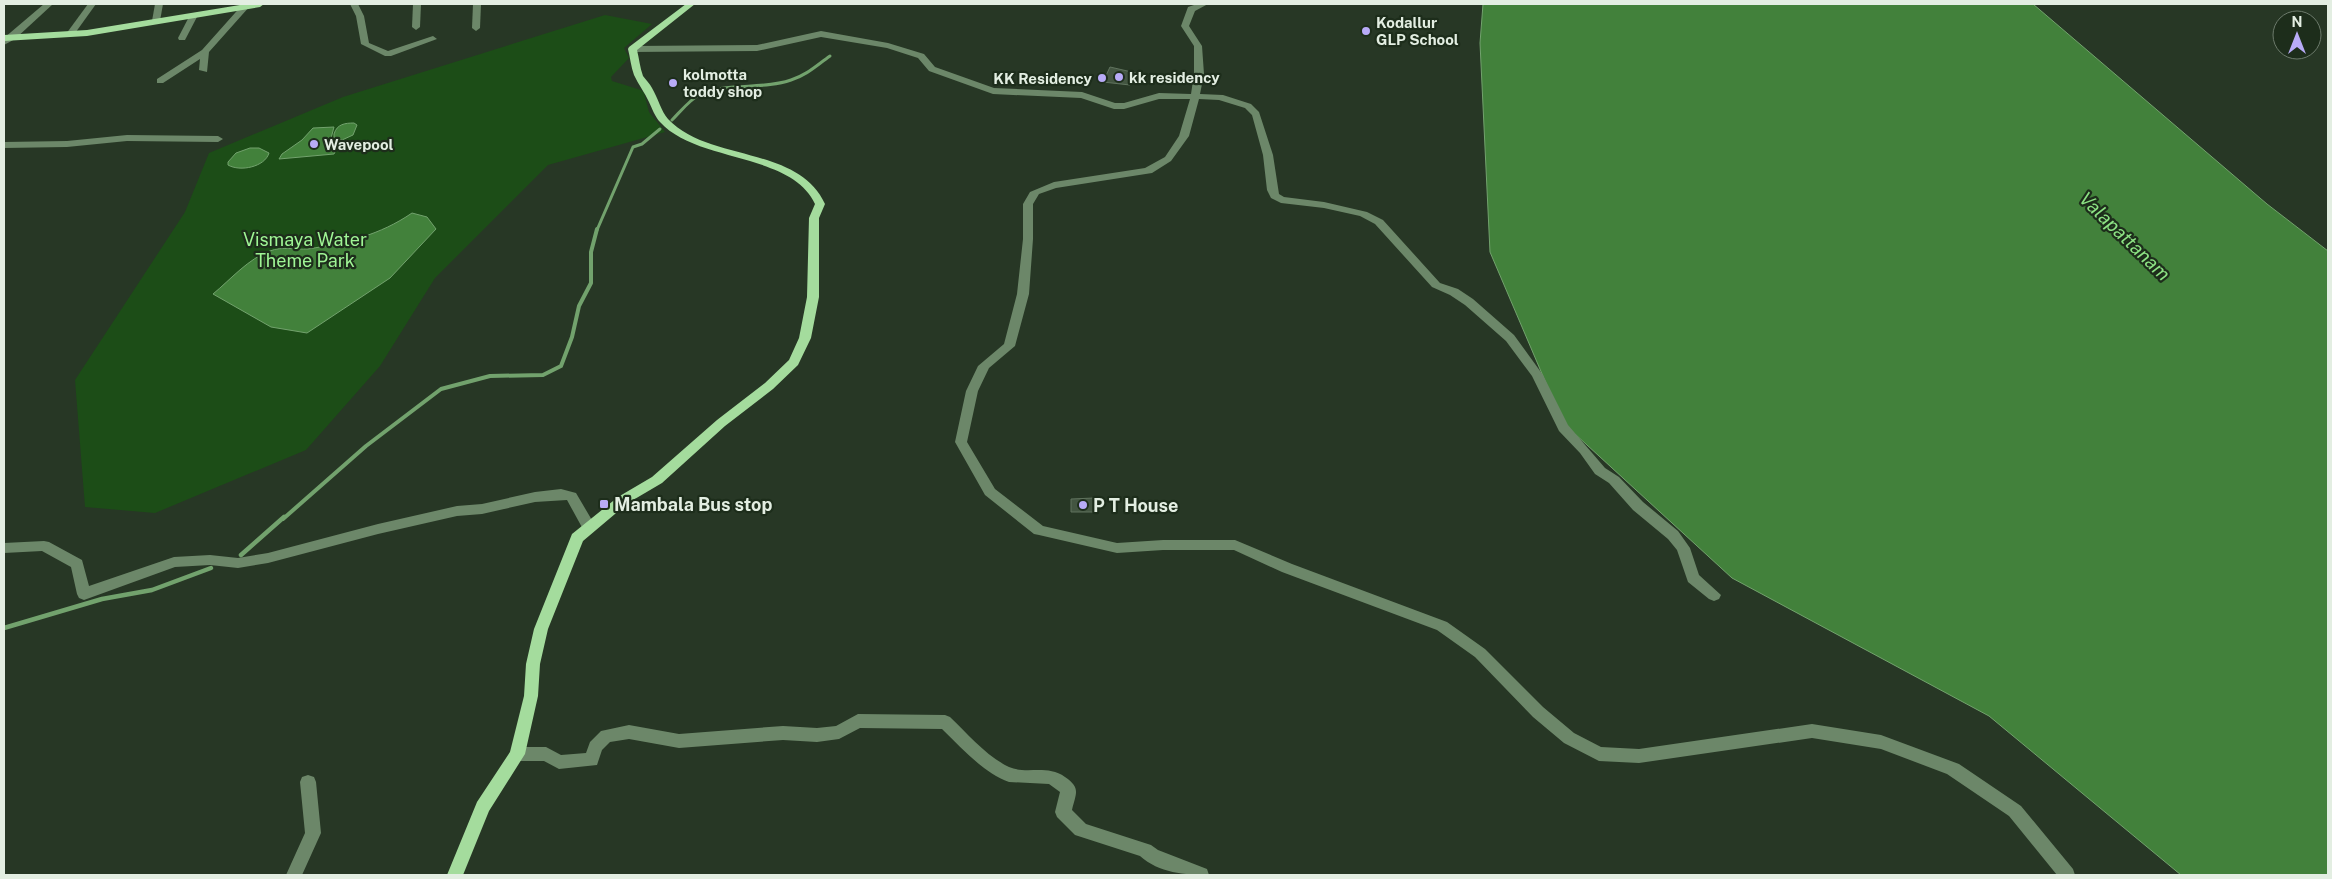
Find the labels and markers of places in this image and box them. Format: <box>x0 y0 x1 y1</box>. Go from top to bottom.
place label: Kodallur GLP School <box>1376 14 1459 48</box>
marker: Kodallur GLP School <box>1360 25 1372 37</box>
place label: kolmotta toddy shop <box>683 66 762 100</box>
place label: kk residency <box>1129 69 1220 86</box>
place label: KK Residency <box>993 70 1093 87</box>
marker: kk residency <box>1113 71 1125 83</box>
marker: KK Residency <box>1096 72 1108 84</box>
marker: kolmotta toddy shop <box>667 77 679 89</box>
place label: Wavepool <box>324 136 394 153</box>
marker: Wavepool <box>308 138 320 150</box>
place label: Mambala Bus stop <box>614 494 772 515</box>
place label: P T House <box>1093 495 1178 516</box>
marker: Mambala Bus stop <box>598 498 610 510</box>
marker: P T House <box>1077 499 1089 511</box>

